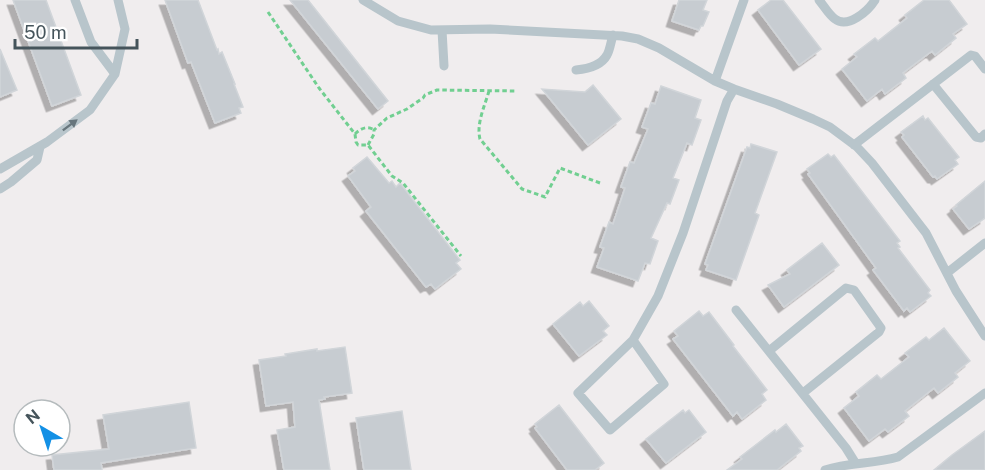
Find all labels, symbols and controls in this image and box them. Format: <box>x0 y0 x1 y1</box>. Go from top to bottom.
scale bar <box>15 12 136 50</box>
text: 50 m <box>24 22 67 43</box>
one-way arrow <box>62 119 78 131</box>
north arrow <box>12 398 72 458</box>
text: N <box>22 405 44 428</box>

